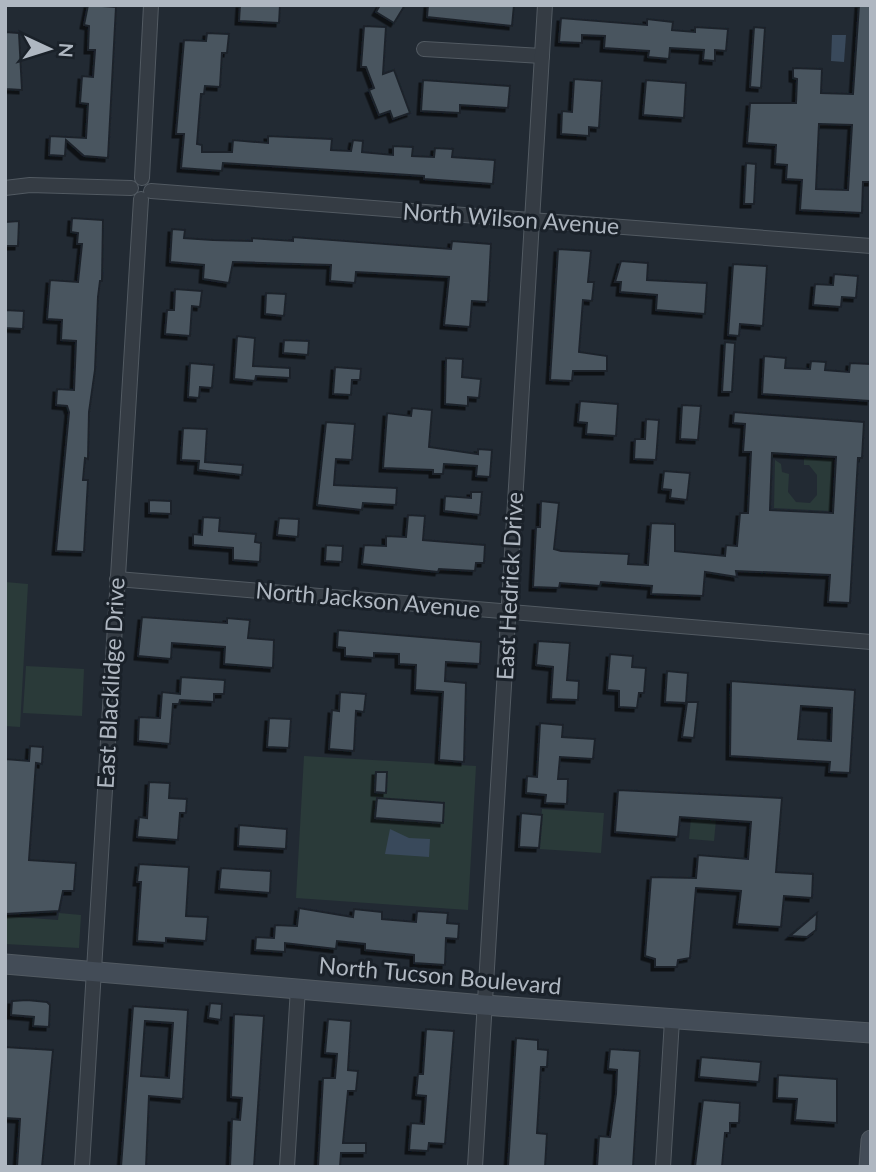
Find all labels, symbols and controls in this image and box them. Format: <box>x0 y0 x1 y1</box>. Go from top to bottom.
north arrow <box>14 14 84 84</box>
text: N <box>54 42 78 58</box>
street label: North Wilson Avenue <box>402 196 620 240</box>
street label: East Hedrick Drive <box>490 491 528 681</box>
street label: North Jackson Avenue <box>255 575 482 623</box>
street label: East Blacklidge Drive <box>90 577 130 789</box>
street label: North Tucson Boulevard <box>318 950 563 1000</box>

